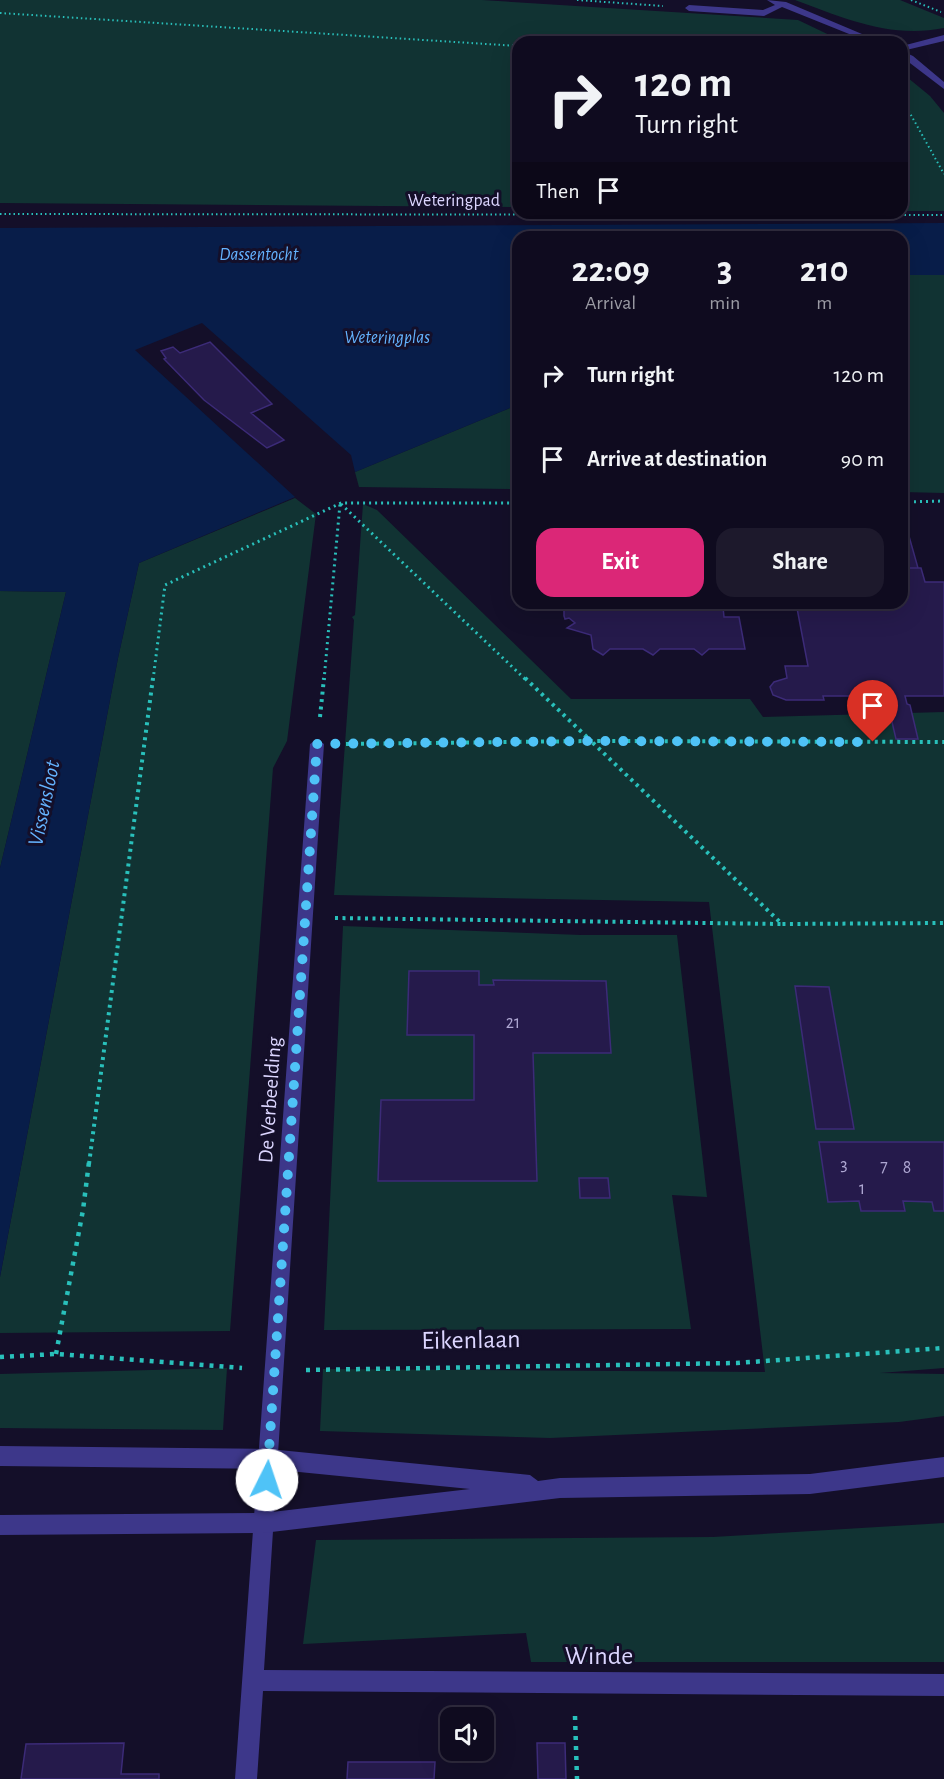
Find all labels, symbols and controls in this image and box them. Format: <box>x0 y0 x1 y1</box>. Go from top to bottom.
icon: right <box>536 60 614 138</box>
text: 120 m <box>635 62 732 104</box>
text: Turn right <box>635 111 738 138</box>
icon: arrive <box>592 174 625 207</box>
text: Then <box>536 180 580 202</box>
street label: Weteringpad <box>408 192 500 210</box>
water label: Dassentocht <box>219 246 299 264</box>
text: 22:09 <box>571 252 650 288</box>
text: 3 <box>717 252 733 288</box>
text: 210 <box>800 252 849 288</box>
text: Arrival <box>585 293 636 313</box>
text: min <box>709 293 740 313</box>
text: m <box>816 293 832 313</box>
water label: Weteringplas <box>344 329 430 347</box>
icon: right <box>536 359 569 392</box>
text: Turn right <box>587 364 674 386</box>
text: 120 m <box>834 364 884 386</box>
icon: arrive <box>536 443 569 476</box>
text: Arrive at destination <box>587 448 767 470</box>
text: 90 m <box>841 448 884 470</box>
button: Exit <box>536 528 704 597</box>
button: Share <box>716 528 884 597</box>
pin <box>847 680 898 742</box>
icon: arrive <box>856 689 889 722</box>
water label: Vissensloot <box>24 758 64 848</box>
house number: 21 <box>506 1014 520 1032</box>
street label: De Verbeelding <box>255 1035 285 1164</box>
house number: 3 <box>840 1156 848 1174</box>
house number: 7 <box>880 1158 888 1176</box>
house number: 8 <box>903 1159 911 1177</box>
house number: 1 <box>859 1180 865 1198</box>
street label: Eikenlaan <box>421 1326 521 1354</box>
position arrow <box>235 1448 299 1512</box>
street label: Winde <box>565 1643 633 1669</box>
map controls <box>440 1707 494 1761</box>
button: sound <box>440 1707 494 1761</box>

